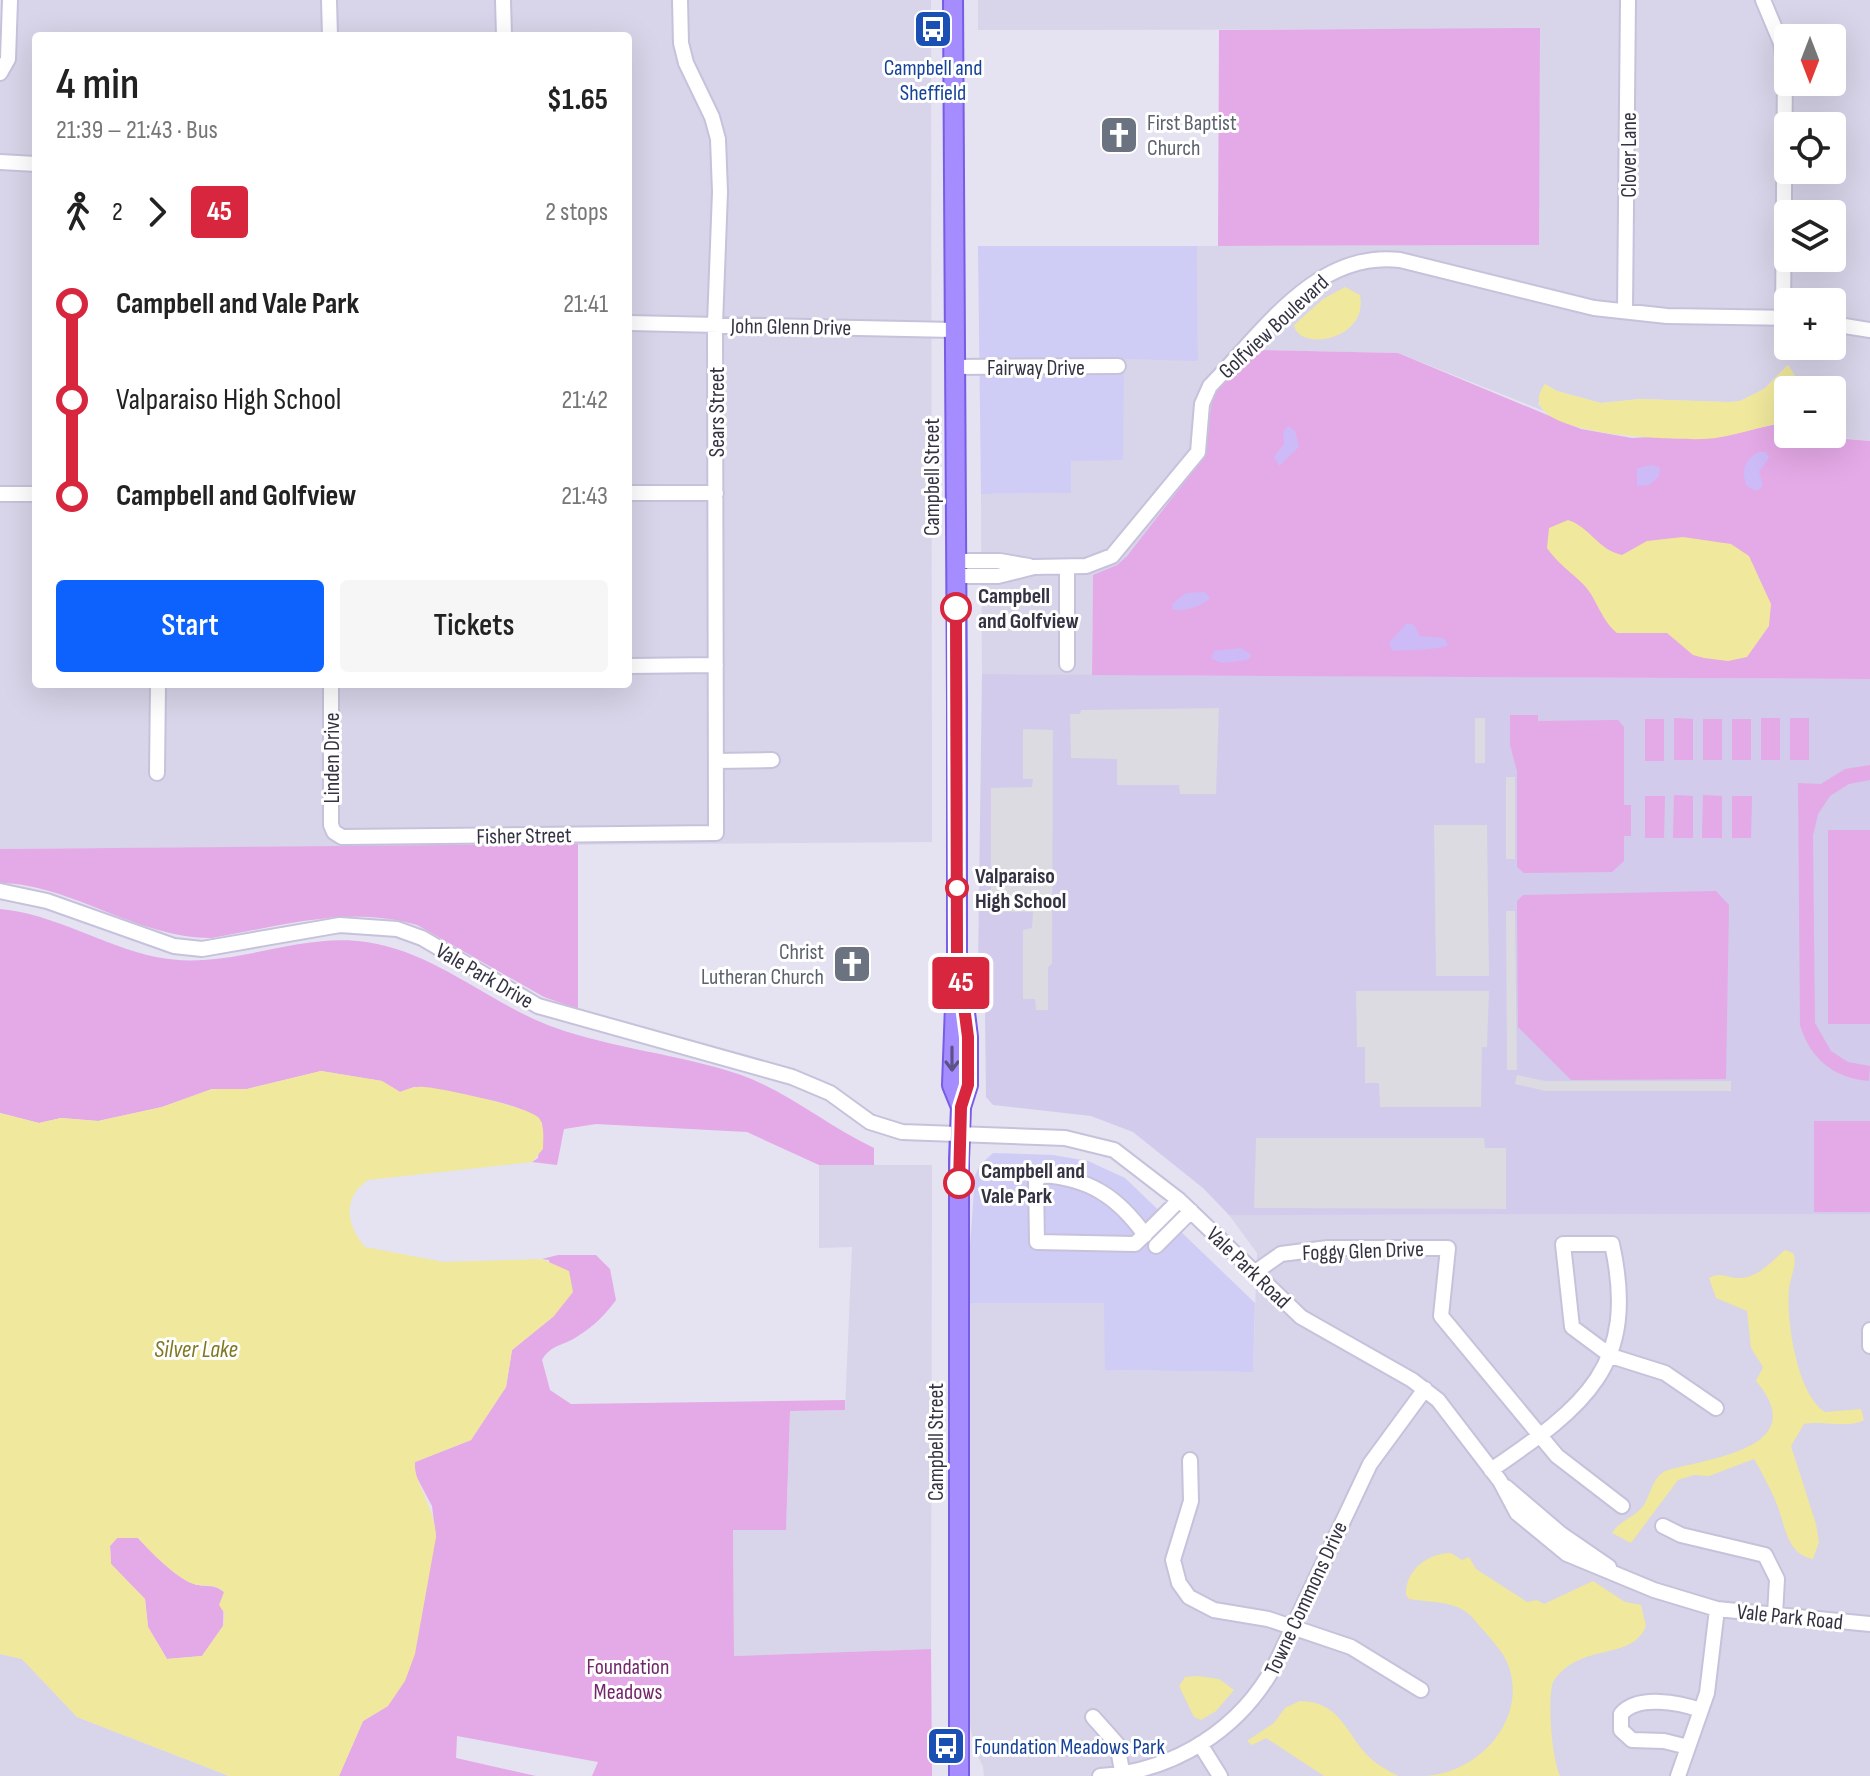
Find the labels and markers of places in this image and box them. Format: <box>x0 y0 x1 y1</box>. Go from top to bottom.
bus stop icon: Campbell and Sheffield <box>912 8 954 50</box>
place label: Campbell and Sheffield <box>884 55 982 107</box>
place label: First Baptist Church <box>1147 110 1237 162</box>
church icon: First Baptist Church <box>1098 114 1140 156</box>
place label: Campbell and Golfview <box>978 583 1079 635</box>
marker: Campbell and Golfview <box>941 593 971 623</box>
place label: Valparaiso High School <box>975 863 1066 915</box>
marker: Valparaiso High School <box>946 877 968 899</box>
place label: Christ Lutheran Church <box>701 939 824 991</box>
church icon: Christ Lutheran Church <box>831 943 873 985</box>
place label: Campbell and Vale Park <box>981 1158 1085 1210</box>
marker: Campbell and Vale Park <box>944 1168 974 1198</box>
bus stop icon: Foundation Meadows Park <box>925 1725 967 1767</box>
place label: Foundation Meadows Park <box>974 1734 1165 1761</box>

